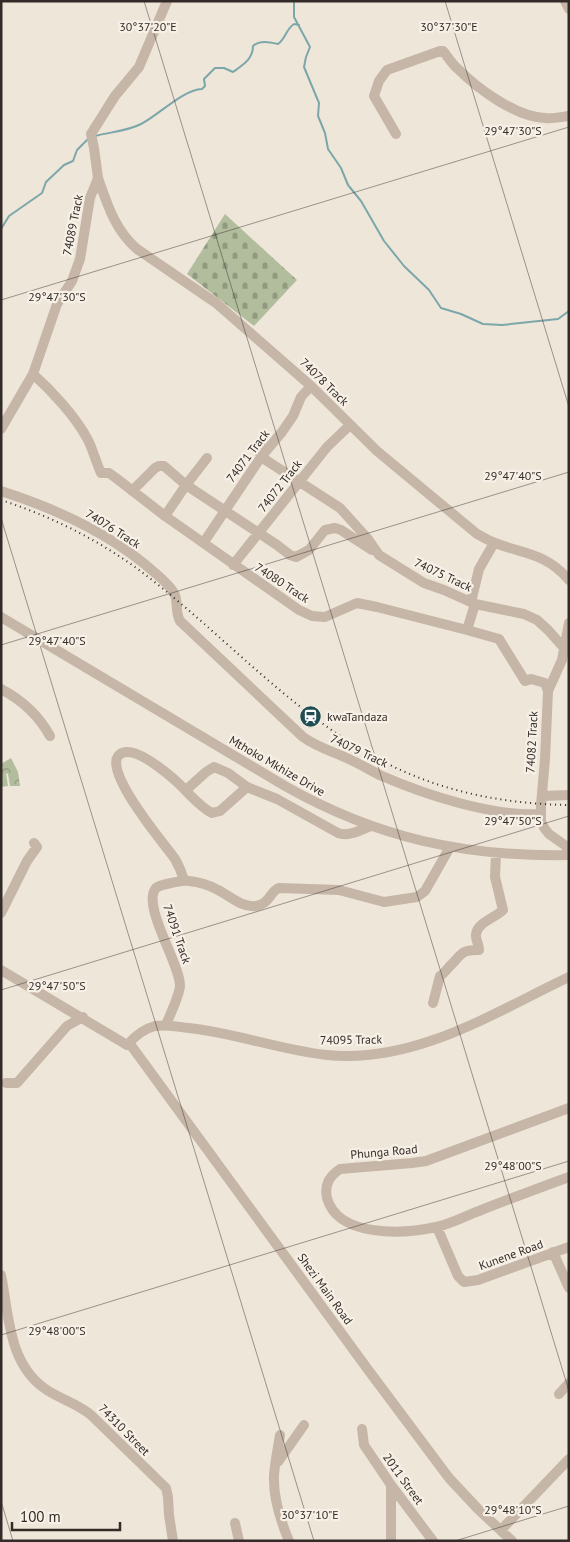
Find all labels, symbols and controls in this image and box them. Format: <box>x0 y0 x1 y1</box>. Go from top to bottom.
text: 30°37'20"E <box>119 19 177 34</box>
text: 30°37'30"E <box>420 19 478 34</box>
text: 29°47'30"S <box>484 123 542 138</box>
street label: 74089 Track <box>59 193 86 257</box>
text: 29°47'30"S <box>28 289 86 304</box>
street label: 74078 Track <box>297 355 352 409</box>
street label: 74071 Track <box>223 426 272 485</box>
street label: 74072 Track <box>255 456 305 515</box>
text: 29°47'40"S <box>484 468 542 483</box>
street label: 74076 Track <box>83 506 144 552</box>
street label: 74075 Track <box>412 555 475 595</box>
street label: 74080 Track <box>252 559 313 606</box>
text: 29°47'40"S <box>28 633 86 648</box>
station icon: kwaTandaza <box>299 705 323 729</box>
place label: kwaTandaza <box>327 709 388 724</box>
street label: 74082 Track <box>522 710 541 773</box>
street label: 74079 Track <box>328 731 391 771</box>
street label: Mthoko Mkhize Drive <box>227 732 328 799</box>
text: 29°47'50"S <box>484 813 542 828</box>
street label: 74091 Track <box>160 902 195 966</box>
text: 29°47'50"S <box>28 978 86 993</box>
street label: 74095 Track <box>320 1031 382 1048</box>
street label: Phunga Road <box>350 1141 418 1162</box>
text: 29°48'00"S <box>484 1158 542 1173</box>
street label: Kunene Road <box>477 1236 545 1273</box>
street label: Shezi Main Road <box>294 1250 356 1327</box>
text: 29°48'00"S <box>28 1323 86 1338</box>
street label: 74310 Street <box>96 1401 153 1458</box>
street label: 2011 Street <box>380 1450 427 1507</box>
scale bar <box>12 1500 120 1532</box>
text: 29°48'10"S <box>484 1502 542 1517</box>
text: 100 m <box>20 1507 61 1526</box>
text: 30°37'10"E <box>281 1507 339 1522</box>

